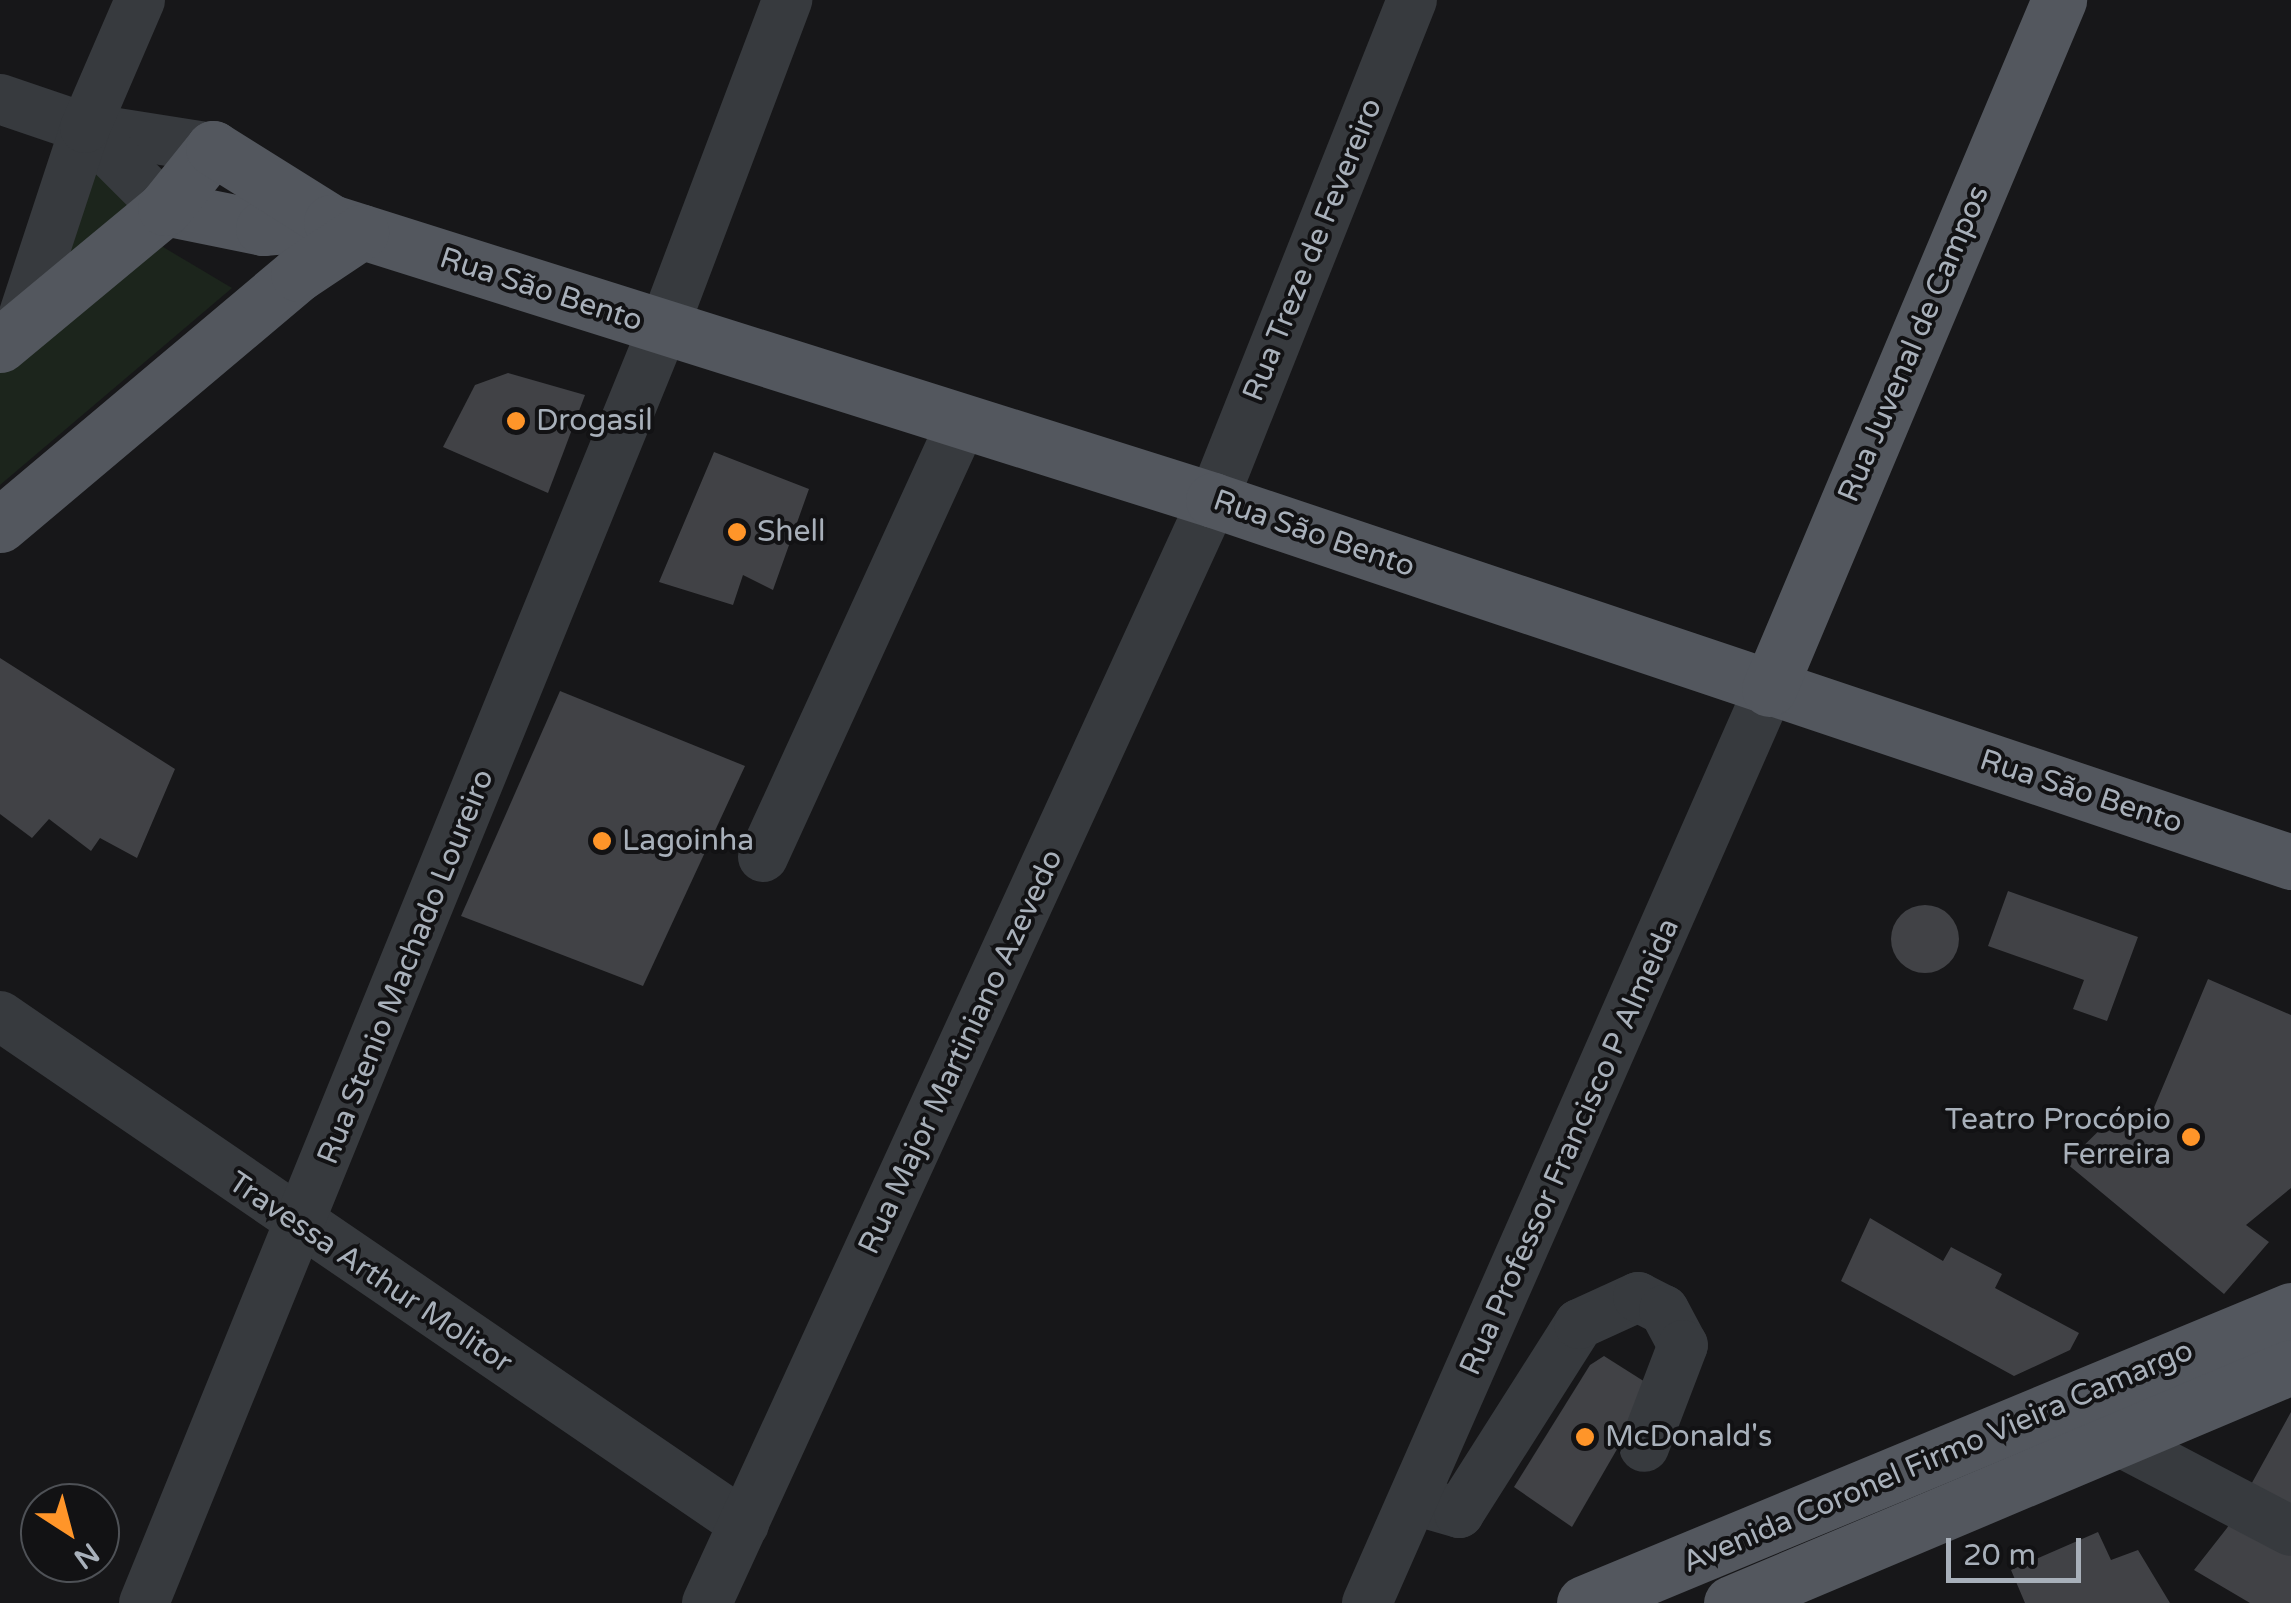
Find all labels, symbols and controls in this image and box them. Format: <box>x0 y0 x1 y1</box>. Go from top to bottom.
street label: Rua Treze de Fevereiro <box>1236 93 1390 407</box>
street label: Rua Juvenal de Campos <box>1831 180 1997 508</box>
street label: Rua São Bento <box>435 240 647 340</box>
place label: Drogasil <box>536 403 653 439</box>
marker: Drogasil <box>505 410 527 432</box>
street label: Rua São Bento <box>1209 483 1419 585</box>
place label: Shell <box>757 514 825 550</box>
marker: Shell <box>726 521 748 543</box>
street label: Rua São Bento <box>1975 742 2187 842</box>
street label: Rua Stenio Machado Loureiro <box>310 764 502 1170</box>
place label: Lagoinha <box>622 823 754 859</box>
marker: Lagoinha <box>591 830 613 852</box>
street label: Rua Major Martiniano Azevedo <box>851 844 1071 1260</box>
street label: Rua Professor Francisco P Almeida <box>1453 913 1687 1381</box>
place label: Teatro Procópio Ferreira <box>1945 1102 2171 1172</box>
marker: Teatro Procópio Ferreira <box>2180 1126 2202 1148</box>
street label: Travessa Arthur Molitor <box>221 1165 519 1381</box>
street label: Avenida Coronel Firmo Vieira Camargo <box>1677 1333 2199 1581</box>
place label: McDonald's <box>1605 1419 1772 1455</box>
marker: McDonald's <box>1574 1426 1596 1448</box>
north arrow <box>20 1483 120 1583</box>
scale bar <box>1951 1518 2086 1580</box>
text: N <box>67 1535 106 1576</box>
text: 20 m <box>1963 1537 2036 1574</box>

